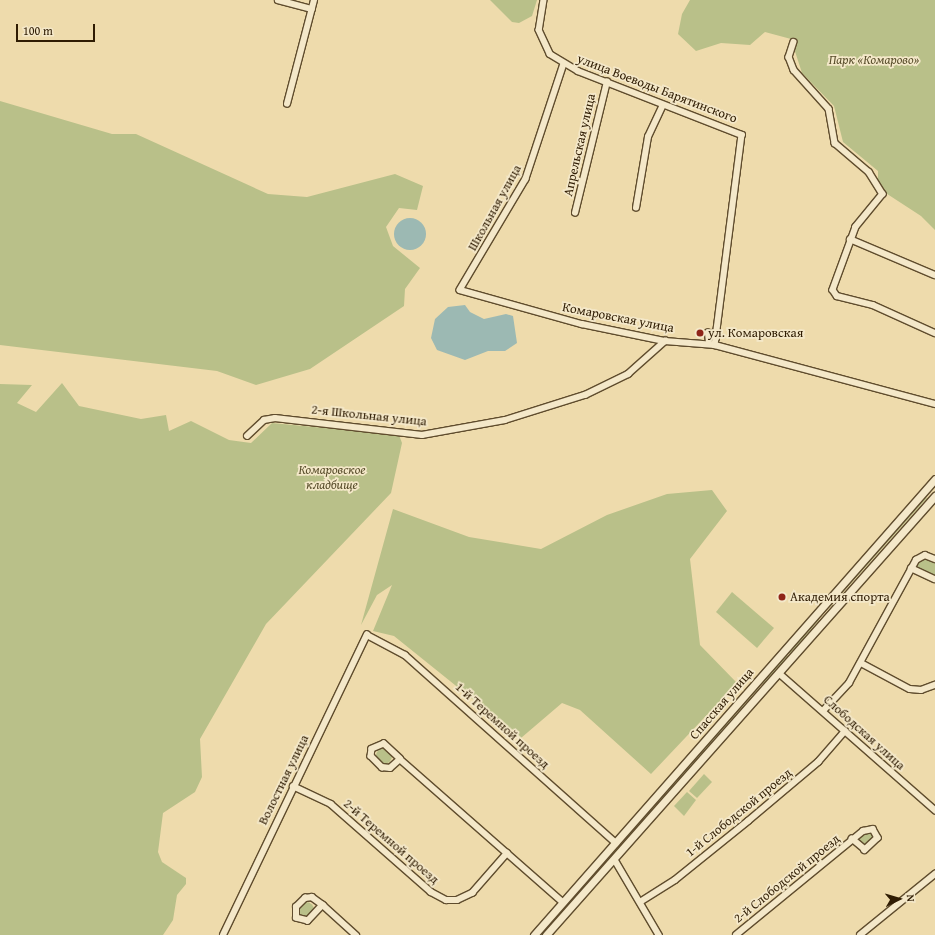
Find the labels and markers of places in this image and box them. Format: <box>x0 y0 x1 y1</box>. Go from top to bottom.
place label: ул. Комаровская <box>708 325 803 341</box>
marker: ул. Комаровская <box>695 328 705 338</box>
place label: Академия спорта <box>790 589 890 605</box>
marker: Академия спорта <box>777 592 787 602</box>

